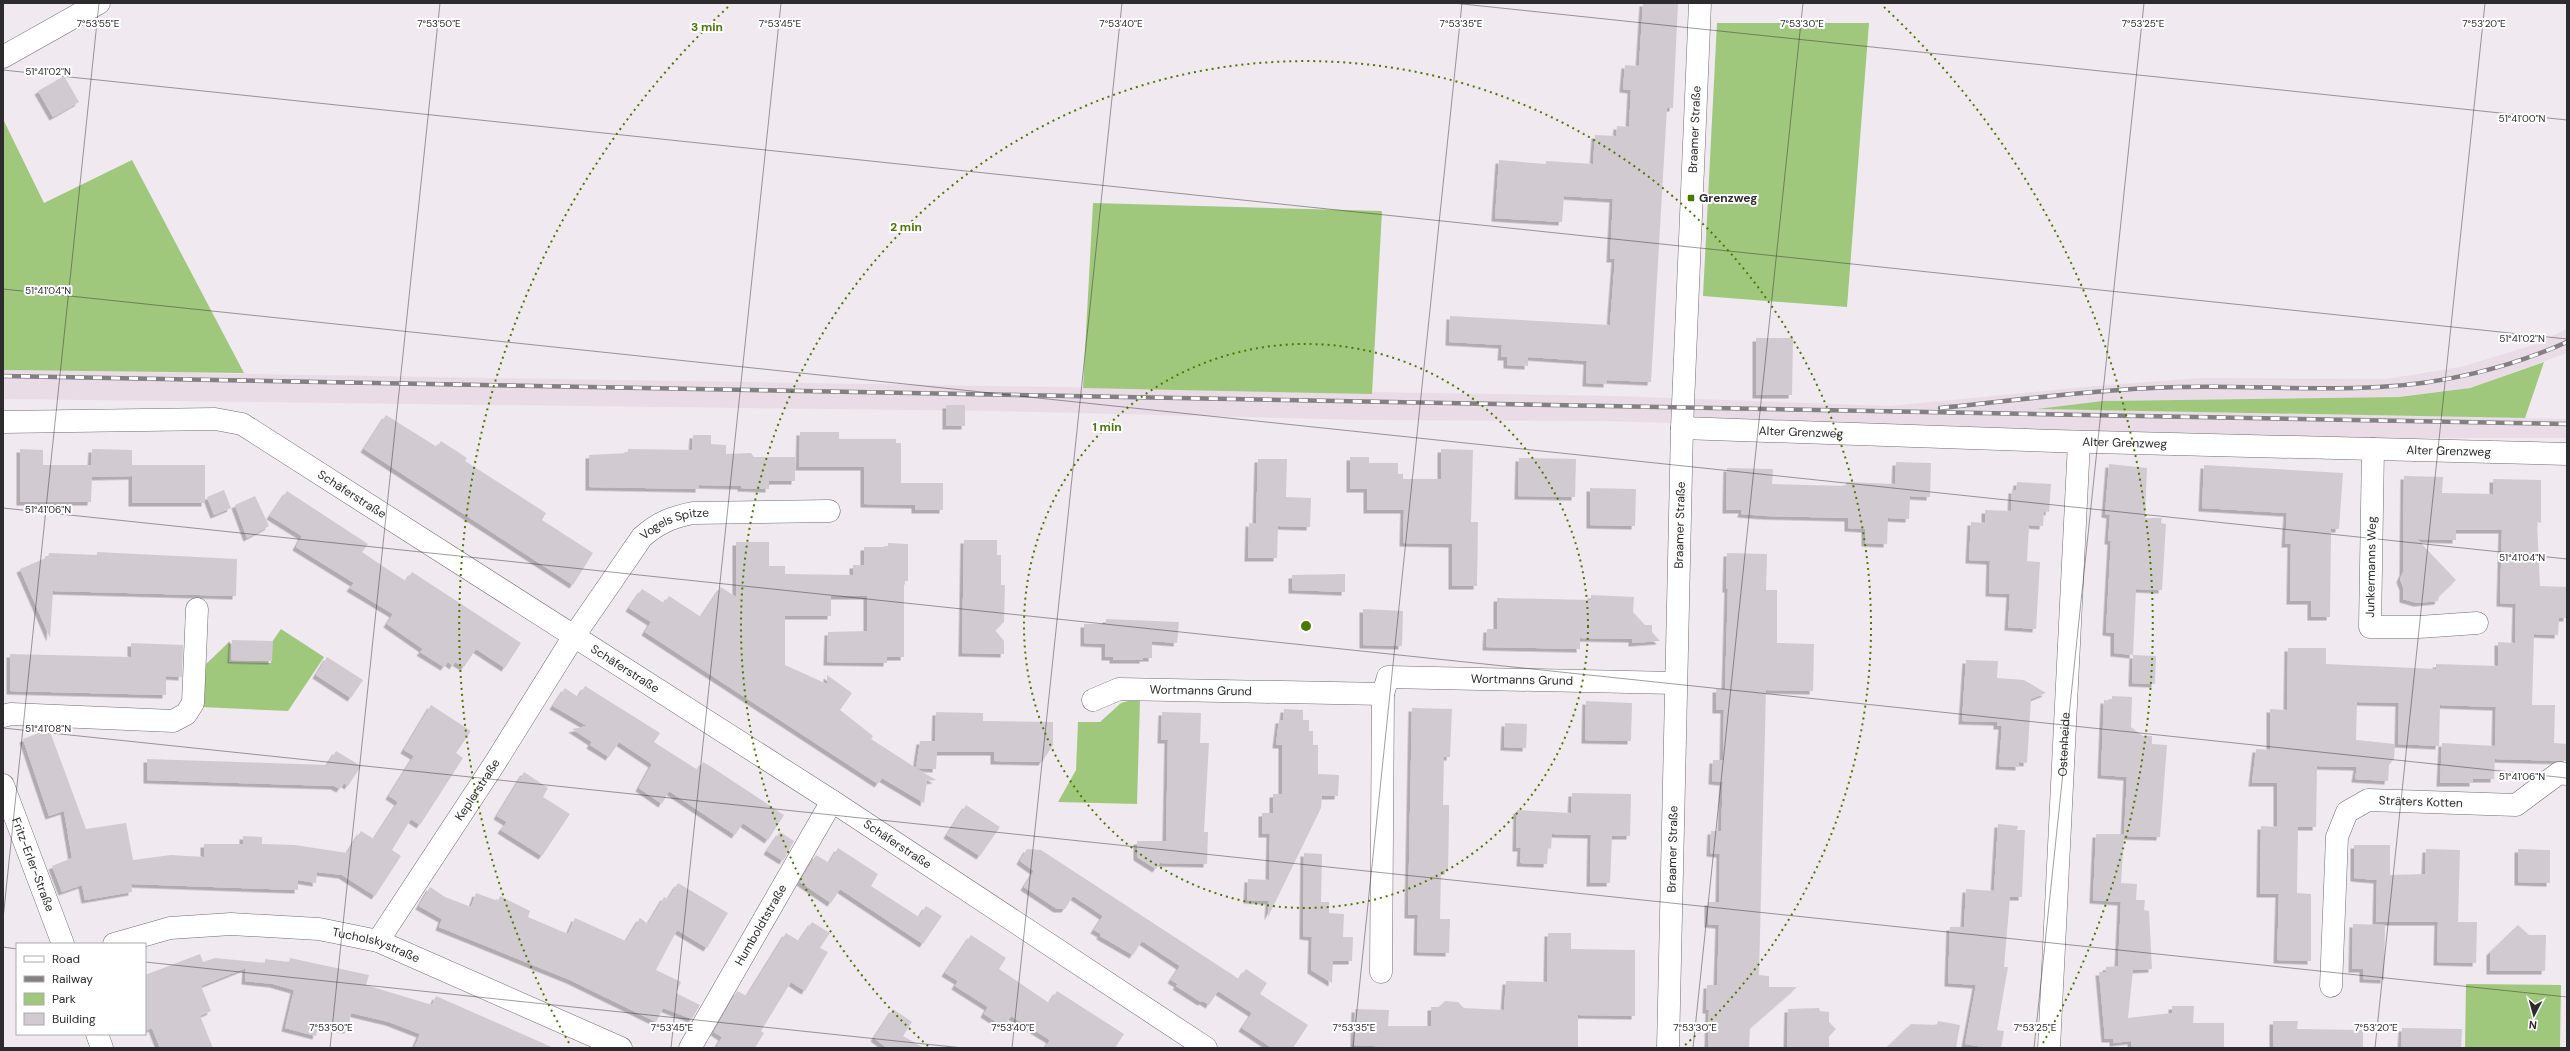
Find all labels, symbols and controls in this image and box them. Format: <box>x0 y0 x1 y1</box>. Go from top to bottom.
text: 7°53'55"E <box>77 17 120 30</box>
text: 7°53'50"E <box>417 17 461 30</box>
text: 7°53'45"E <box>759 17 802 30</box>
text: 7°53'40"E <box>1099 17 1143 30</box>
text: 7°53'35"E <box>1440 17 1483 30</box>
text: 7°53'30"E <box>1780 17 1824 30</box>
text: 7°53'25"E <box>2122 17 2165 30</box>
text: 7°53'20"E <box>2462 17 2506 30</box>
text: 3 min <box>691 19 723 35</box>
text: 51°41'02"N <box>25 65 71 78</box>
street label: Braamer Straße <box>1685 85 1704 173</box>
text: 51°41'00"N <box>2499 112 2546 125</box>
place label: Grenzweg <box>1699 190 1758 206</box>
marker: Grenzweg <box>1686 193 1696 203</box>
text: 2 min <box>890 219 922 235</box>
text: 51°41'04"N <box>25 284 71 297</box>
text: 51°41'02"N <box>2499 332 2545 345</box>
text: 1 min <box>1092 419 1122 435</box>
street label: Alter Grenzweg <box>1758 423 1844 442</box>
street label: Alter Grenzweg <box>2082 434 2168 452</box>
street label: Alter Grenzweg <box>2406 442 2491 460</box>
street label: Schäferstraße <box>315 466 389 522</box>
street label: Braamer Straße <box>1671 481 1689 569</box>
text: 51°41'06"N <box>25 503 71 516</box>
street label: Vogels Spitze <box>637 505 709 543</box>
street label: Junkermanns Weg <box>2362 516 2380 618</box>
text: 51°41'04"N <box>2499 551 2545 564</box>
centre of rings <box>1299 619 1313 633</box>
street label: Schäferstraße <box>588 641 663 697</box>
street label: Wortmanns Grund <box>1471 671 1573 689</box>
street label: Wortmanns Grund <box>1149 682 1252 700</box>
street label: Ostenheide <box>2054 712 2074 777</box>
text: 51°41'08"N <box>25 722 71 735</box>
street label: Keplerstraße <box>451 756 504 824</box>
text: 51°41'06"N <box>2499 770 2545 783</box>
street label: Sträters Kotten <box>2378 792 2463 811</box>
street label: Braamer Straße <box>1664 805 1681 893</box>
street label: Fritz-Erler-Straße <box>8 815 58 914</box>
street label: Schäferstraße <box>860 816 935 873</box>
street label: Humboldtstraße <box>731 881 791 969</box>
street label: Tucholskystraße <box>331 924 422 966</box>
legend <box>16 943 146 1035</box>
text: Road <box>52 951 80 967</box>
text: Railway <box>52 971 93 987</box>
text: Park <box>52 991 76 1007</box>
north arrow <box>2514 995 2554 1035</box>
text: Building <box>52 1011 96 1027</box>
text: N <box>2528 1018 2538 1032</box>
text: 7°53'50"E <box>309 1021 353 1034</box>
text: 7°53'45"E <box>651 1021 694 1034</box>
text: 7°53'40"E <box>991 1021 1035 1034</box>
text: 7°53'35"E <box>1333 1021 1376 1034</box>
text: 7°53'30"E <box>1673 1021 1717 1034</box>
text: 7°53'25"E <box>2014 1021 2057 1034</box>
text: 7°53'20"E <box>2354 1021 2398 1034</box>

